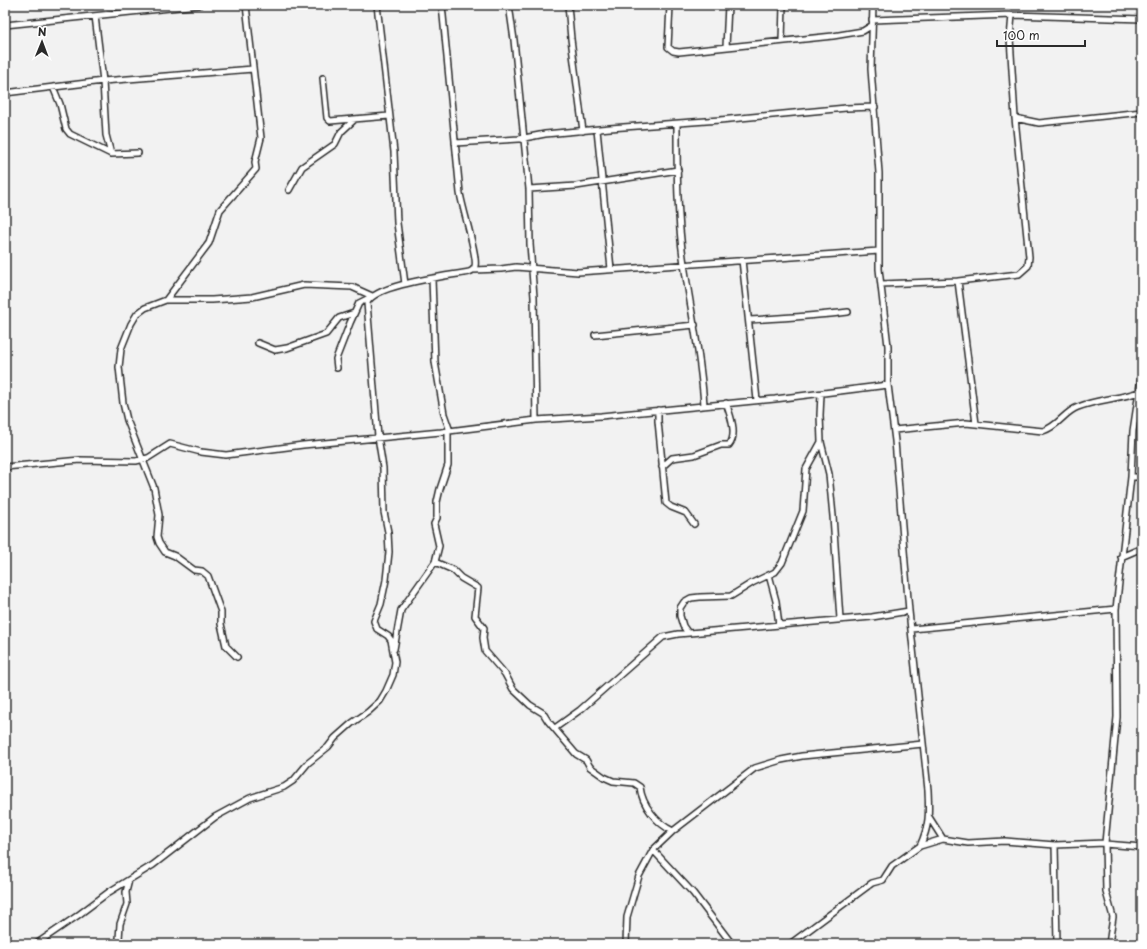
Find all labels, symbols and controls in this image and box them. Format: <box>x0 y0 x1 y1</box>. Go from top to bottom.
north arrow <box>22 22 62 62</box>
scale bar <box>997 22 1085 48</box>
text: N <box>38 23 47 40</box>
text: 100 m <box>1003 26 1040 44</box>

